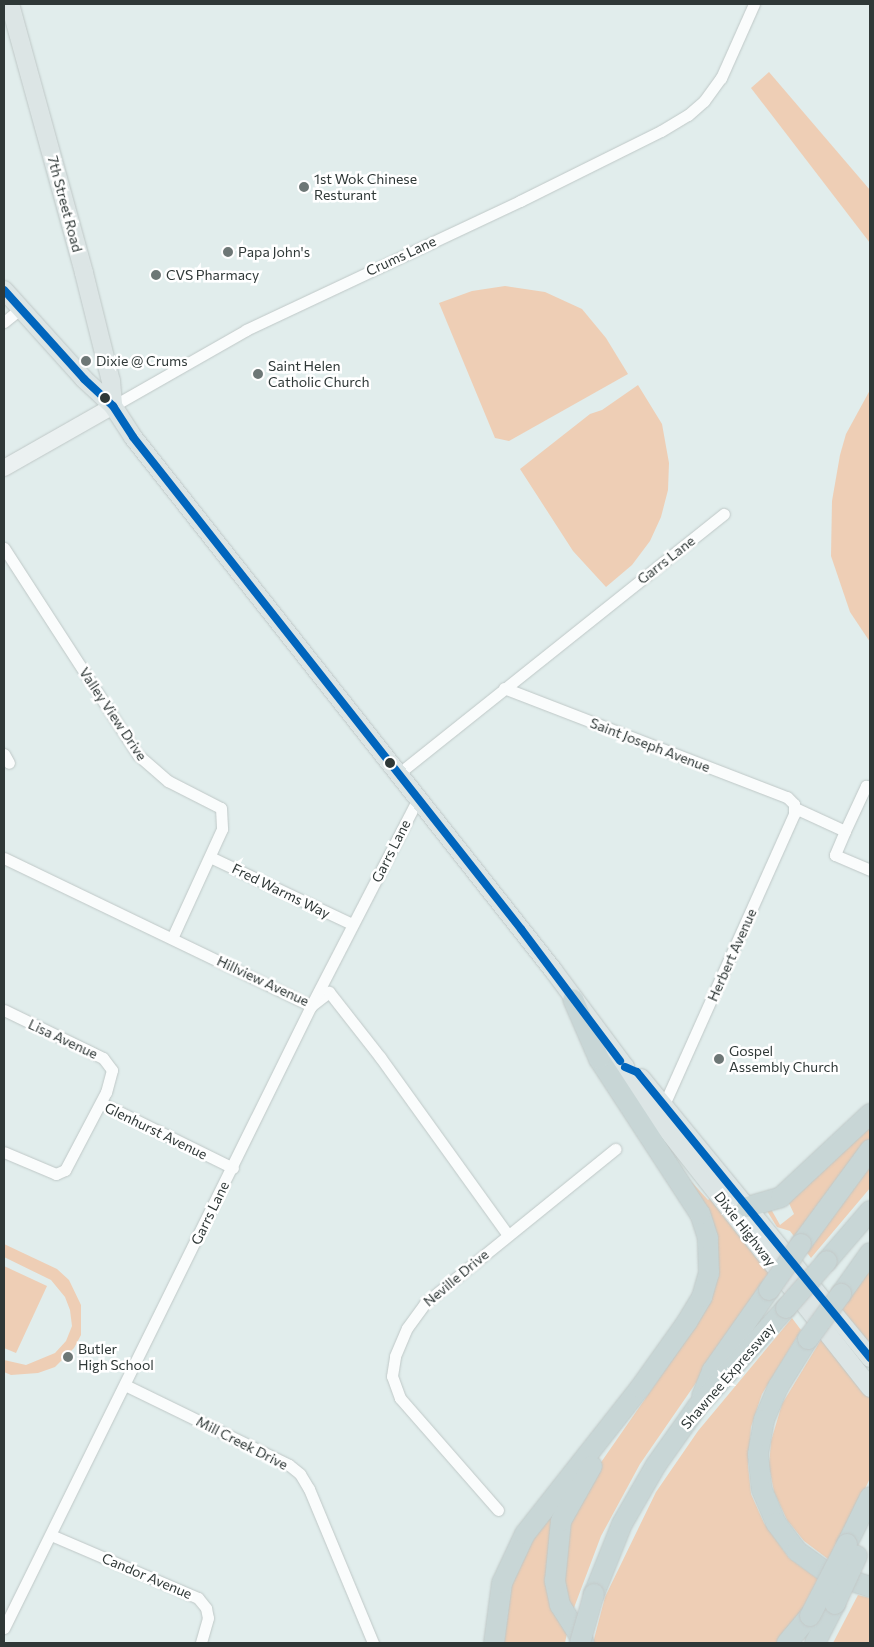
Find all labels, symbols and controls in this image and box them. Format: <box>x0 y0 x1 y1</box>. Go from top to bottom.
street label: 7th Street Road <box>44 154 86 254</box>
place label: 1st Wok Chinese Resturant <box>314 171 417 203</box>
marker: 1st Wok Chinese Resturant <box>298 181 310 193</box>
street label: Crums Lane <box>363 233 439 279</box>
place label: Papa John's <box>238 244 310 260</box>
marker: Papa John's <box>222 246 234 258</box>
place label: CVS Pharmacy <box>166 267 259 283</box>
marker: CVS Pharmacy <box>150 269 162 281</box>
place label: Dixie @ Crums <box>96 353 188 369</box>
marker: Dixie @ Crums <box>80 355 92 367</box>
place label: Saint Helen Catholic Church <box>268 358 370 391</box>
marker: Saint Helen Catholic Church <box>252 368 264 380</box>
unlabelled marker <box>100 393 110 403</box>
street label: Garrs Lane <box>634 532 698 588</box>
street label: Valley View Drive <box>76 664 150 764</box>
street label: Saint Joseph Avenue <box>588 714 712 776</box>
unlabelled marker <box>385 758 395 768</box>
street label: Garrs Lane <box>368 817 414 885</box>
street label: Fred Warms Way <box>229 860 333 922</box>
street label: Herbert Avenue <box>704 906 760 1004</box>
street label: Hillview Avenue <box>214 952 312 1010</box>
street label: Lisa Avenue <box>26 1016 100 1062</box>
place label: Gospel Assembly Church <box>729 1043 838 1076</box>
marker: Gospel Assembly Church <box>713 1053 725 1065</box>
street label: Glenhurst Avenue <box>102 1099 210 1163</box>
street label: Garrs Lane <box>187 1179 233 1247</box>
street label: Dixie Highway <box>711 1188 779 1270</box>
street label: Neville Drive <box>420 1246 492 1310</box>
street label: Shawnee Expressway <box>677 1320 779 1432</box>
place label: Butler High School <box>78 1341 154 1374</box>
marker: Butler High School <box>62 1351 74 1363</box>
street label: Mill Creek Drive <box>193 1413 291 1473</box>
street label: Candor Avenue <box>99 1549 195 1603</box>

